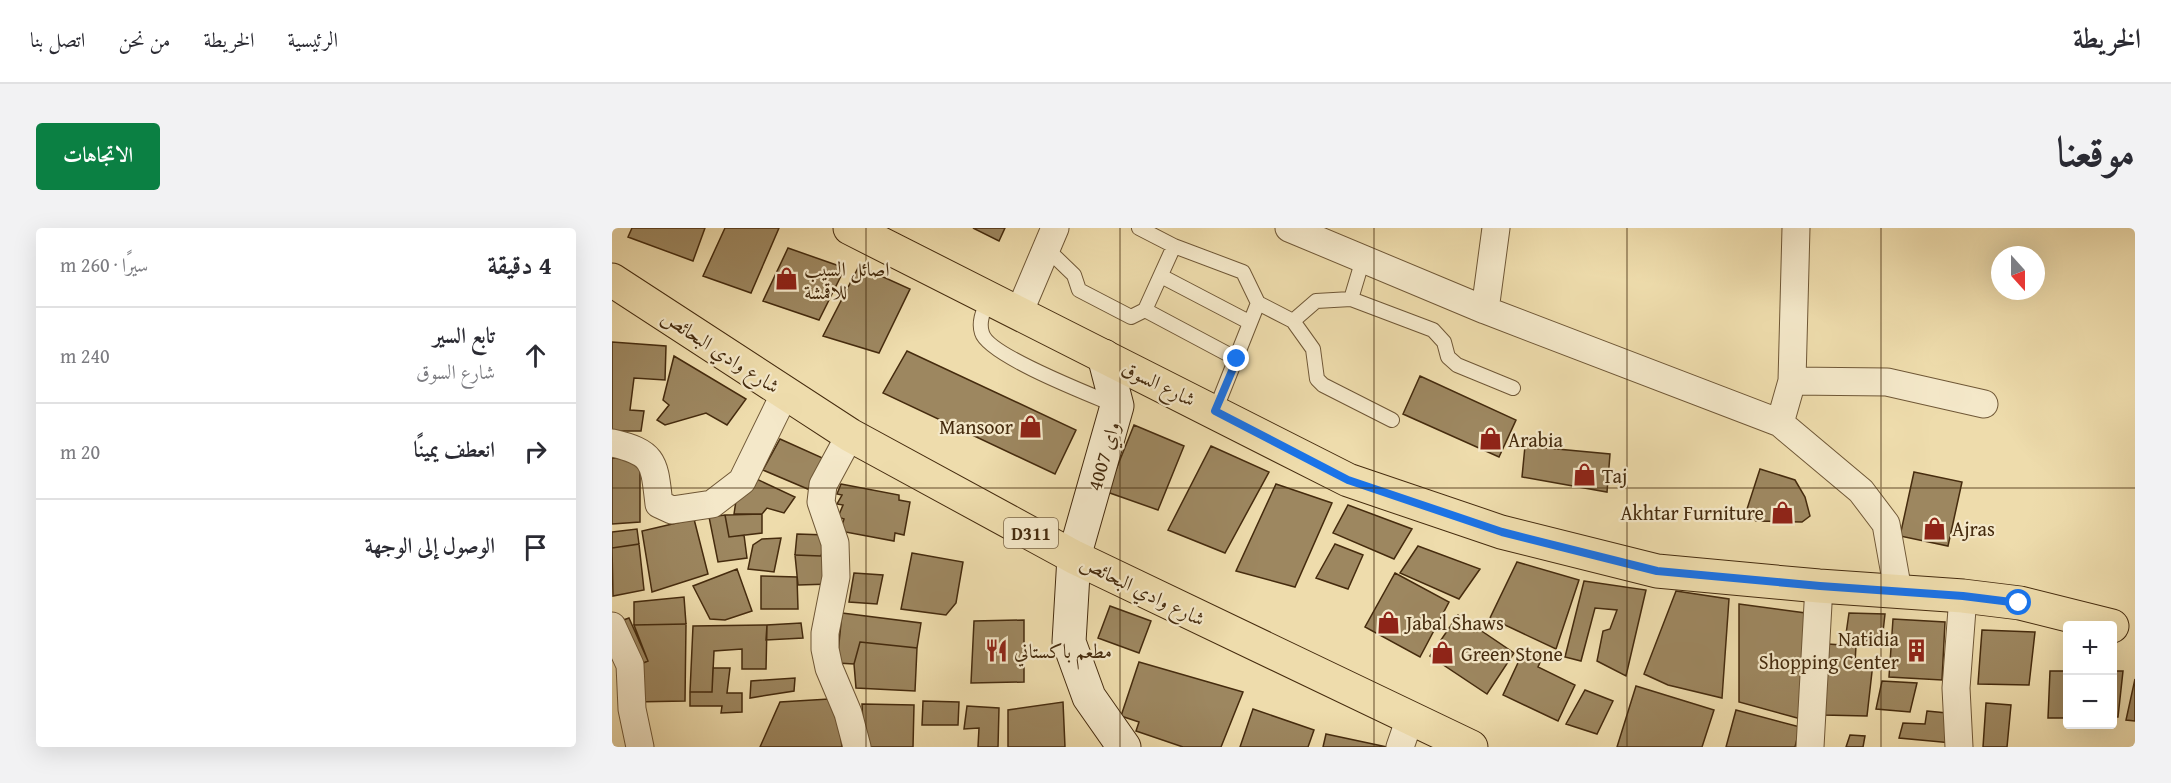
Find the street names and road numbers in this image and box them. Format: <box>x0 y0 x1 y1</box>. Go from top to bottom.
street label: شارع وادي البحائص <box>654 302 786 403</box>
street label: شارع السوق <box>1115 353 1201 417</box>
street label: واي 4007 <box>1079 418 1129 494</box>
road number: D311 <box>1004 518 1058 548</box>
street label: شارع وادي البحائص <box>1074 547 1210 636</box>

